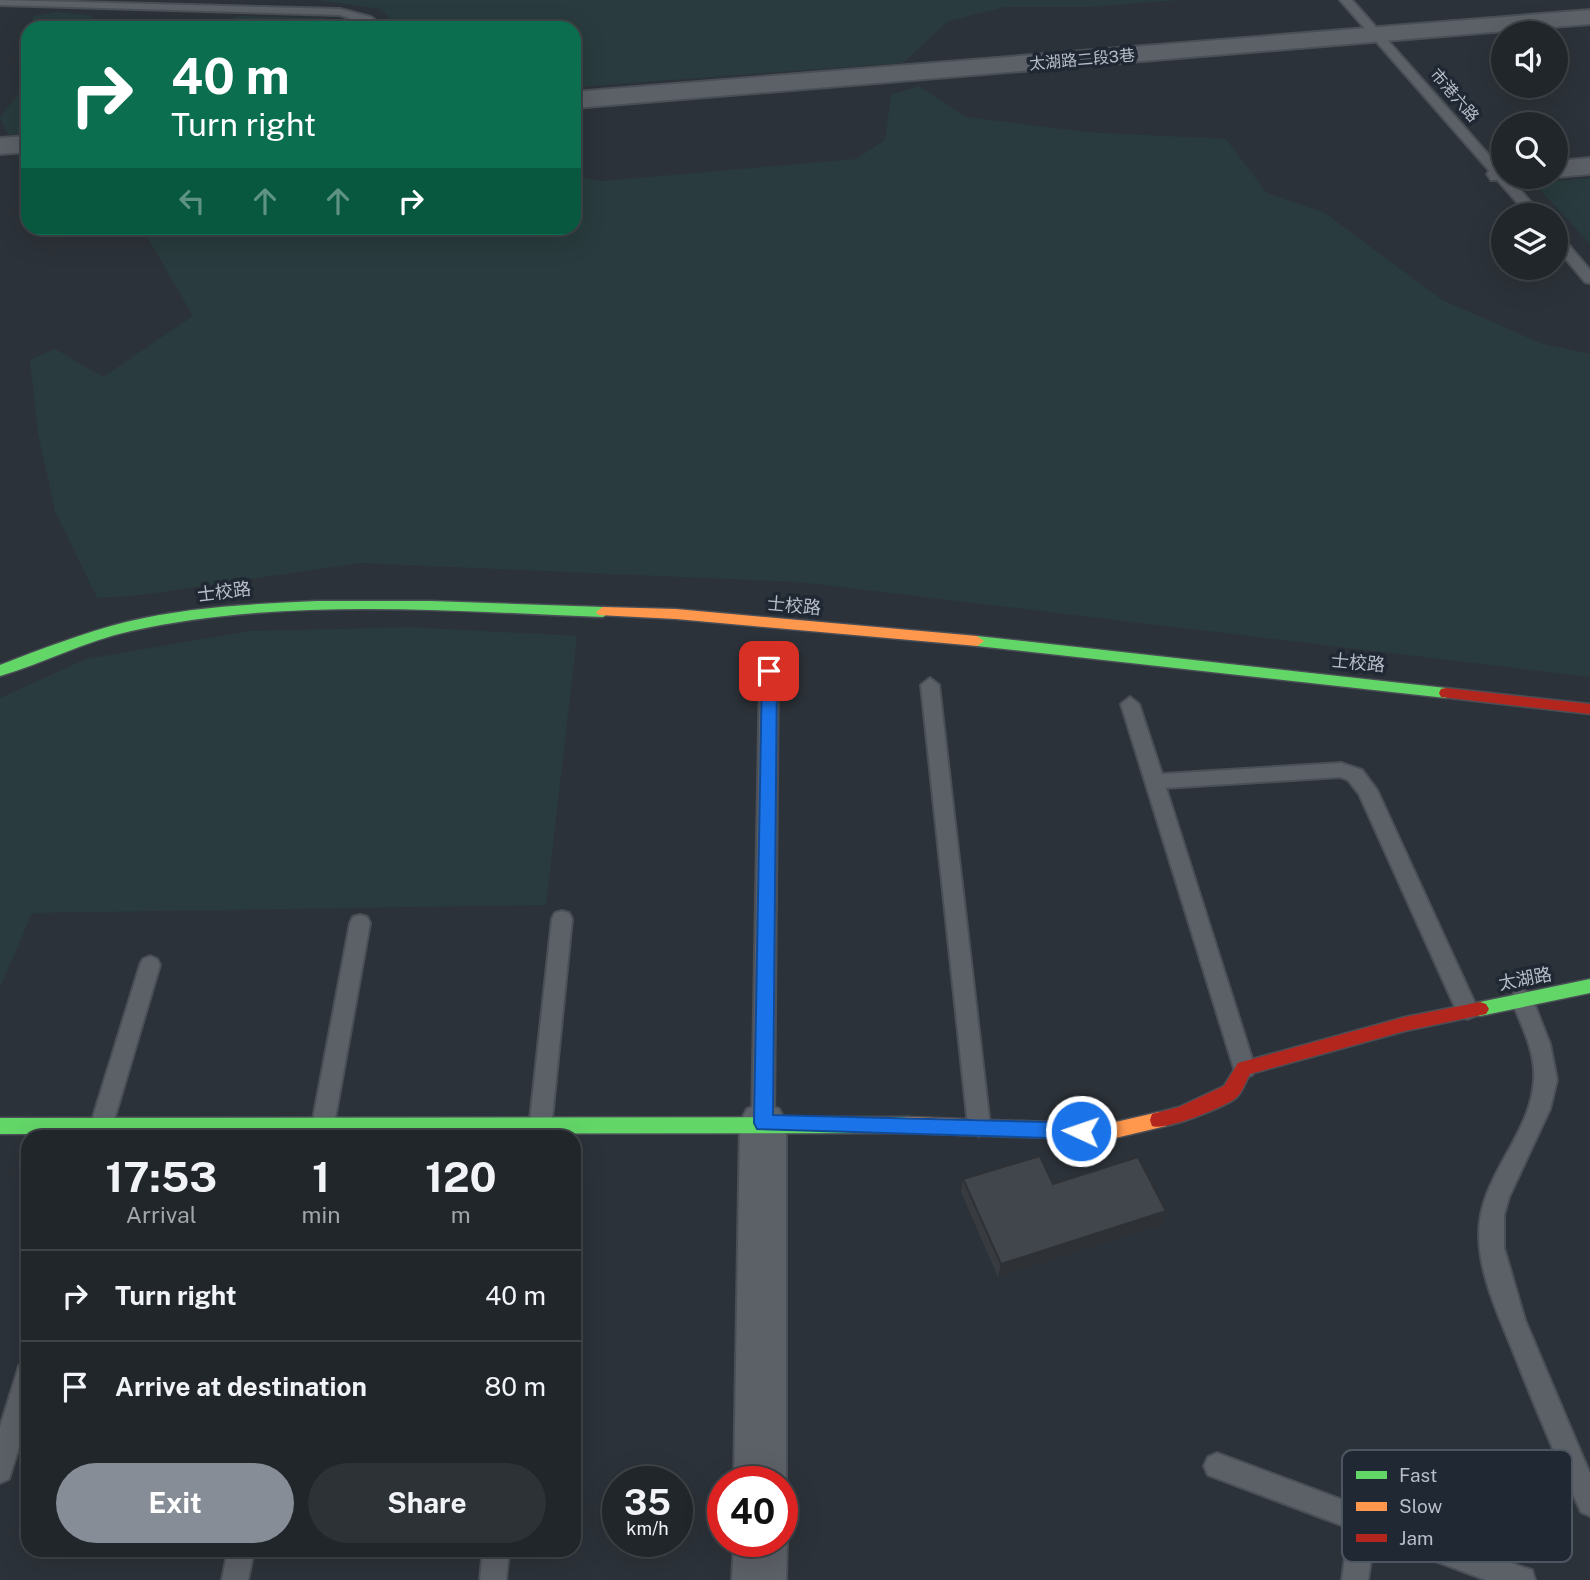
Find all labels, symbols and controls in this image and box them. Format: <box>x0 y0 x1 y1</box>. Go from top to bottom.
map controls <box>1491 21 1568 280</box>
button: sound <box>1491 21 1568 98</box>
street label: 太湖路二段3巷 <box>1028 45 1136 74</box>
text: 40 m <box>171 47 290 105</box>
icon: right <box>56 49 147 140</box>
street label: 市港六路 <box>1426 65 1483 126</box>
text: Turn right <box>171 106 316 143</box>
button: search <box>1491 112 1568 189</box>
icon: left <box>173 182 211 220</box>
icon: ahead <box>246 182 284 220</box>
icon: ahead <box>319 182 357 220</box>
icon: right <box>392 182 430 220</box>
button: layers <box>1491 203 1568 280</box>
street label: 士校路 <box>196 578 252 605</box>
street label: 士校路 <box>766 593 822 618</box>
pin <box>739 641 799 701</box>
street label: 士校路 <box>1330 650 1386 675</box>
icon: arrive <box>750 652 788 690</box>
street label: 太湖路 <box>1496 963 1553 994</box>
position arrow <box>1044 1094 1118 1168</box>
text: 17:53 <box>105 1152 217 1201</box>
text: 1 <box>312 1152 330 1201</box>
text: 120 <box>425 1152 497 1201</box>
text: Arrival <box>126 1201 197 1228</box>
text: min <box>302 1201 341 1228</box>
text: m <box>451 1201 471 1228</box>
icon: right <box>56 1277 94 1315</box>
text: Turn right <box>115 1280 237 1311</box>
text: 40 m <box>485 1280 546 1311</box>
icon: arrive <box>56 1368 94 1406</box>
text: Arrive at destination <box>115 1371 367 1402</box>
text: 80 m <box>485 1371 546 1402</box>
legend <box>1342 1450 1572 1562</box>
button: Exit <box>56 1463 294 1543</box>
button: Share <box>308 1463 546 1543</box>
text: Fast <box>1399 1464 1437 1486</box>
speed limit sign: 40 <box>707 1466 798 1557</box>
text: 35 <box>624 1482 671 1523</box>
text: Slow <box>1399 1495 1443 1517</box>
text: km/h <box>626 1518 669 1539</box>
text: Jam <box>1399 1527 1433 1549</box>

